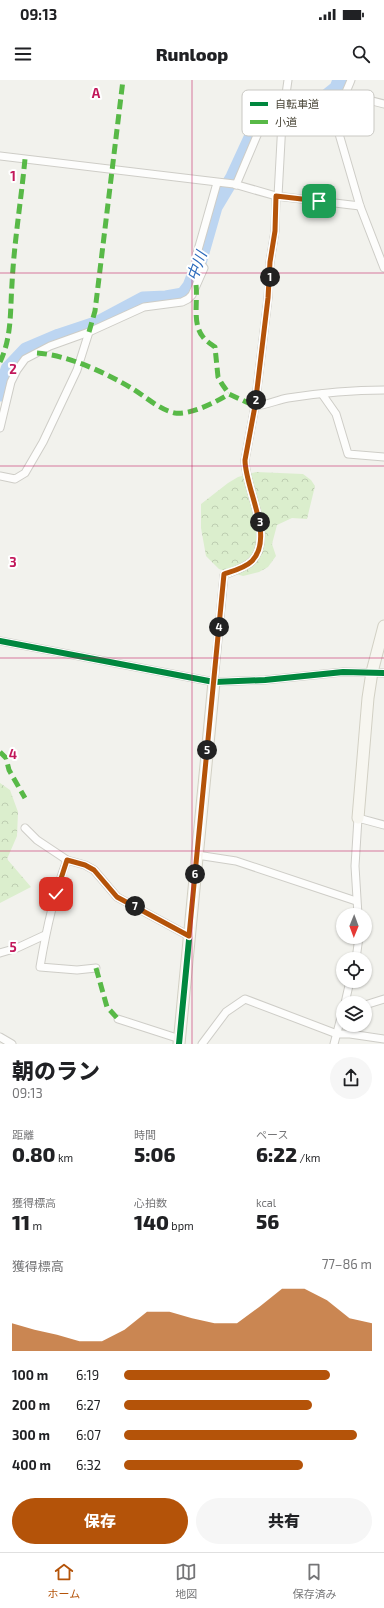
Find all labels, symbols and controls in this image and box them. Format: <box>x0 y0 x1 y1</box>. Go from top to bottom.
text: 09:13 <box>20 5 57 23</box>
icon: menu <box>12 43 34 65</box>
text: Runloop <box>156 43 228 65</box>
icon: search <box>350 43 372 65</box>
text: A <box>92 85 101 101</box>
legend <box>242 90 374 136</box>
text: 自転車道 <box>275 97 319 110</box>
text: 小道 <box>275 115 297 128</box>
text: 1 <box>10 168 16 184</box>
pin <box>302 184 336 218</box>
icon: arrive <box>308 190 330 212</box>
water label: 中川 <box>182 247 210 283</box>
pin: 1 <box>260 267 280 287</box>
text: 1 <box>268 270 272 283</box>
text: 2 <box>9 361 17 377</box>
pin: 2 <box>246 390 266 410</box>
text: 2 <box>253 393 259 406</box>
pin: 3 <box>250 512 270 532</box>
text: 3 <box>257 515 263 528</box>
text: 3 <box>9 554 17 570</box>
pin: 4 <box>209 617 229 637</box>
text: 4 <box>215 620 223 633</box>
pin: 5 <box>197 740 217 760</box>
text: 5 <box>204 743 210 756</box>
text: 4 <box>9 746 17 762</box>
pin: 6 <box>185 864 205 884</box>
text: 6 <box>192 867 198 880</box>
pin <box>39 877 73 911</box>
icon: check <box>45 883 67 905</box>
pin: 7 <box>125 896 145 916</box>
text: 7 <box>132 899 138 912</box>
north arrow <box>336 908 372 944</box>
map controls <box>336 908 372 1032</box>
text: 5 <box>9 939 17 955</box>
button: locate <box>336 952 372 988</box>
button: layers <box>336 996 372 1032</box>
text: 朝のラン <box>12 1057 100 1083</box>
button: share <box>330 1057 372 1099</box>
text: 09:13 <box>12 1085 43 1101</box>
text: 距離 <box>12 1128 34 1141</box>
text: 時間 <box>134 1128 156 1141</box>
text: ペース <box>256 1128 288 1141</box>
text: 0.80 <box>12 1142 56 1166</box>
text: 5:06 <box>134 1142 176 1166</box>
text: 6:22 <box>256 1142 297 1166</box>
text: km <box>56 1151 73 1164</box>
text: /km <box>297 1151 320 1164</box>
text: 獲得標高 <box>12 1196 56 1209</box>
text: 心拍数 <box>134 1196 167 1209</box>
text: kcal <box>256 1196 276 1209</box>
text: 56 <box>256 1209 279 1233</box>
text: 11 <box>12 1210 30 1234</box>
text: 140 <box>134 1210 169 1234</box>
text: m <box>30 1219 42 1232</box>
text: bpm <box>169 1219 194 1232</box>
text: 77–86 m <box>322 1256 372 1272</box>
text: 獲得標高 <box>12 1258 64 1274</box>
text: 100 m <box>12 1367 48 1383</box>
text: 6:19 <box>76 1367 99 1383</box>
text: 200 m <box>12 1397 50 1413</box>
text: 6:27 <box>76 1397 100 1413</box>
text: 300 m <box>12 1427 50 1443</box>
text: 6:07 <box>76 1427 101 1443</box>
text: 400 m <box>12 1457 51 1473</box>
text: 6:32 <box>76 1457 101 1473</box>
button: 保存 <box>12 1498 188 1544</box>
button: 共有 <box>196 1498 372 1544</box>
tab: ホーム <box>48 1561 80 1601</box>
tab: 地図 <box>175 1561 197 1601</box>
tab: 保存済み <box>292 1561 336 1601</box>

